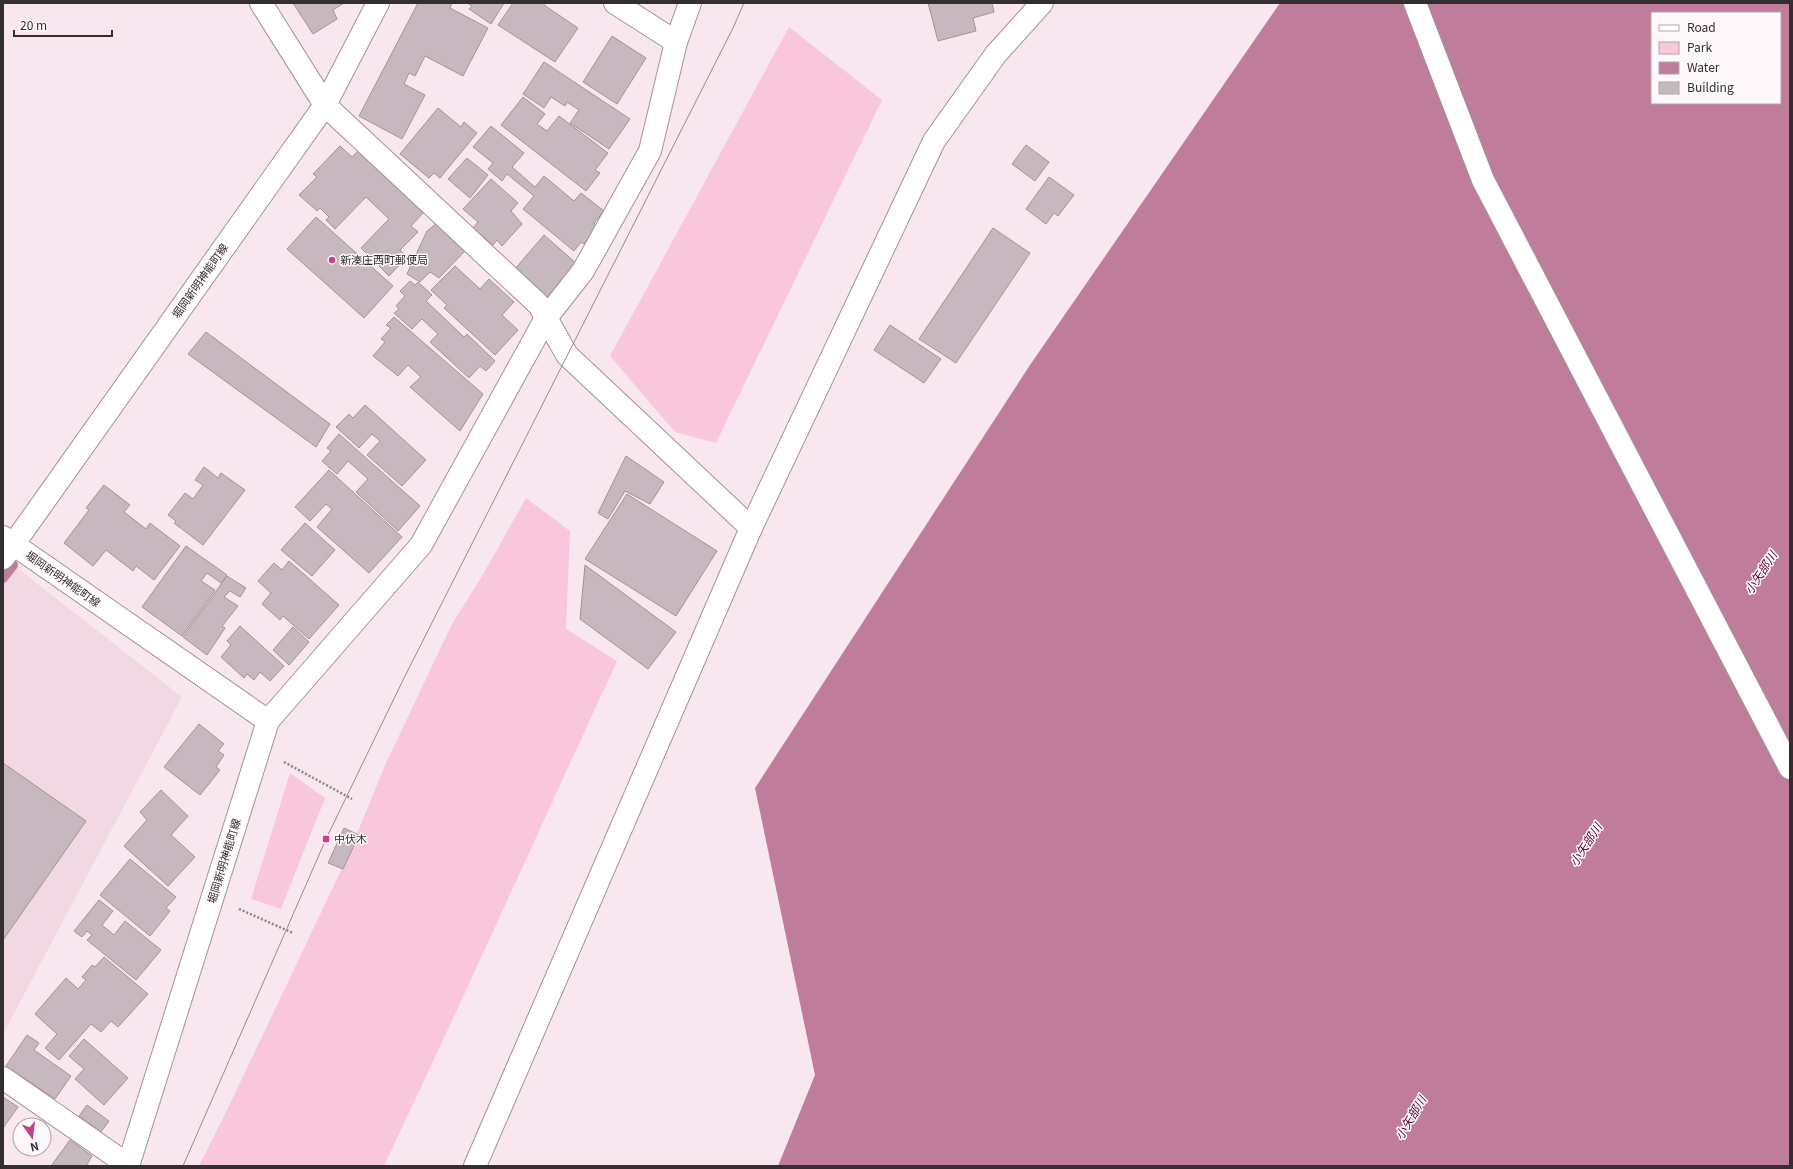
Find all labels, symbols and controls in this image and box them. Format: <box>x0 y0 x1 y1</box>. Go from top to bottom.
scale bar <box>14 12 112 38</box>
legend <box>1651 12 1781 104</box>
text: 20 m <box>20 16 47 33</box>
text: Road <box>1687 18 1716 35</box>
text: Park <box>1687 38 1712 55</box>
text: Water <box>1687 58 1720 75</box>
text: Building <box>1687 78 1734 95</box>
street label: 堀岡新明神能町線 <box>167 240 231 321</box>
place label: 新湊庄西町郵便局 <box>340 251 428 267</box>
marker: 新湊庄西町郵便局 <box>327 255 337 265</box>
street label: 堀岡新明神能町線 <box>23 546 104 610</box>
water label: 小矢部川 <box>1740 546 1781 597</box>
street label: 堀岡新明神能町線 <box>203 816 244 905</box>
water label: 小矢部川 <box>1565 818 1606 869</box>
place label: 中伏木 <box>334 830 367 846</box>
marker: 中伏木 <box>321 834 331 844</box>
water label: 小矢部川 <box>1390 1091 1430 1142</box>
north arrow <box>12 1117 52 1157</box>
text: N <box>29 1139 41 1156</box>

